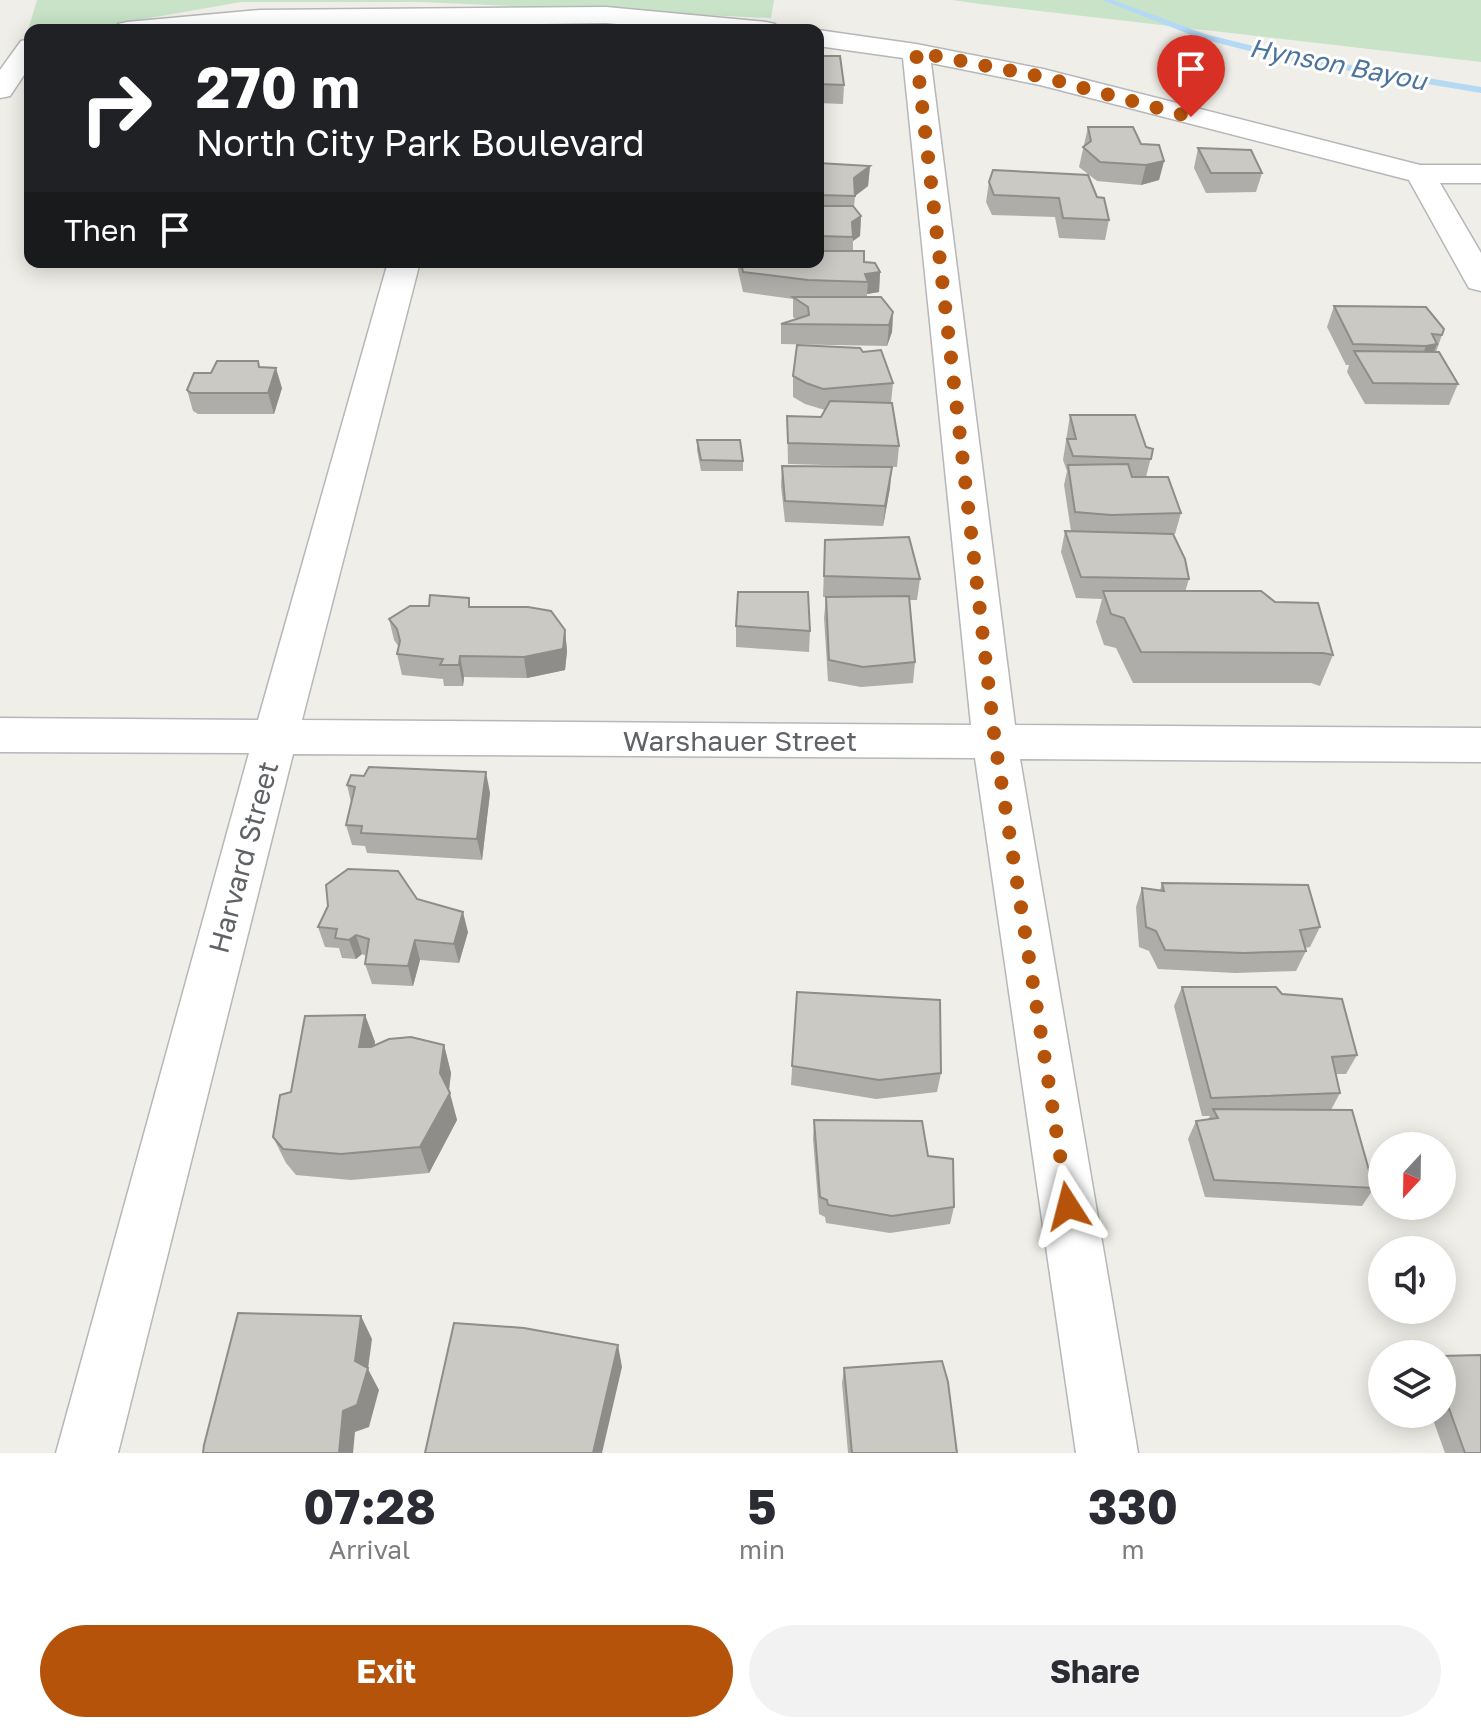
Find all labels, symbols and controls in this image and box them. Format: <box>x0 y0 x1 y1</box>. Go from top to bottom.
water label: Hynson Bayou <box>1247 32 1431 97</box>
pin <box>1157 35 1225 117</box>
icon: arrive <box>1169 47 1213 91</box>
text: 270 m <box>196 53 360 120</box>
icon: right <box>64 56 168 160</box>
text: North City Park Boulevard <box>196 121 645 164</box>
icon: arrive <box>153 208 197 252</box>
text: Then <box>64 212 137 248</box>
street label: Warshauer Street <box>623 724 857 757</box>
street label: Harvard Street <box>202 757 284 957</box>
north arrow <box>1368 1132 1456 1220</box>
map controls <box>1368 1132 1456 1428</box>
position arrow <box>1026 1164 1110 1248</box>
button: sound <box>1368 1236 1456 1324</box>
button: layers <box>1368 1340 1456 1428</box>
text: 07:28 <box>303 1477 436 1535</box>
text: 5 <box>747 1477 777 1535</box>
text: 330 <box>1088 1477 1178 1535</box>
text: Arrival <box>329 1534 410 1565</box>
text: min <box>739 1534 785 1565</box>
text: m <box>1121 1534 1144 1565</box>
button: Exit <box>40 1625 733 1717</box>
button: Share <box>749 1625 1441 1717</box>

